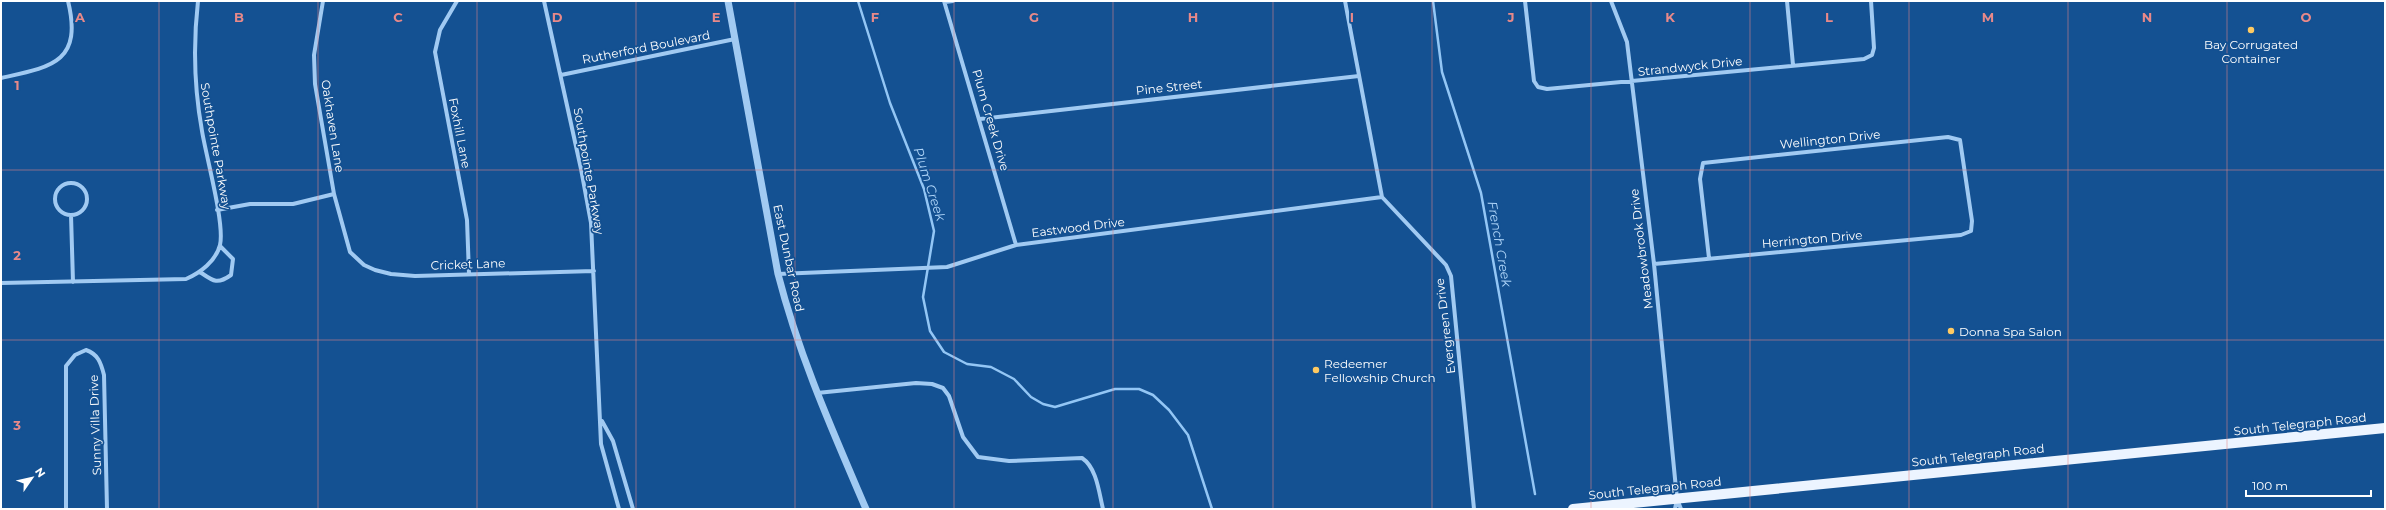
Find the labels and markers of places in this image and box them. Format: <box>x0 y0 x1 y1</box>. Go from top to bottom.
marker: Bay Corrugated Container <box>2246 25 2256 35</box>
place label: Bay Corrugated Container <box>2204 37 2298 66</box>
place label: Donna Spa Salon <box>1959 324 2062 339</box>
marker: Donna Spa Salon <box>1946 326 1956 336</box>
place label: Redeemer Fellowship Church <box>1324 356 1436 385</box>
marker: Redeemer Fellowship Church <box>1311 365 1321 375</box>

